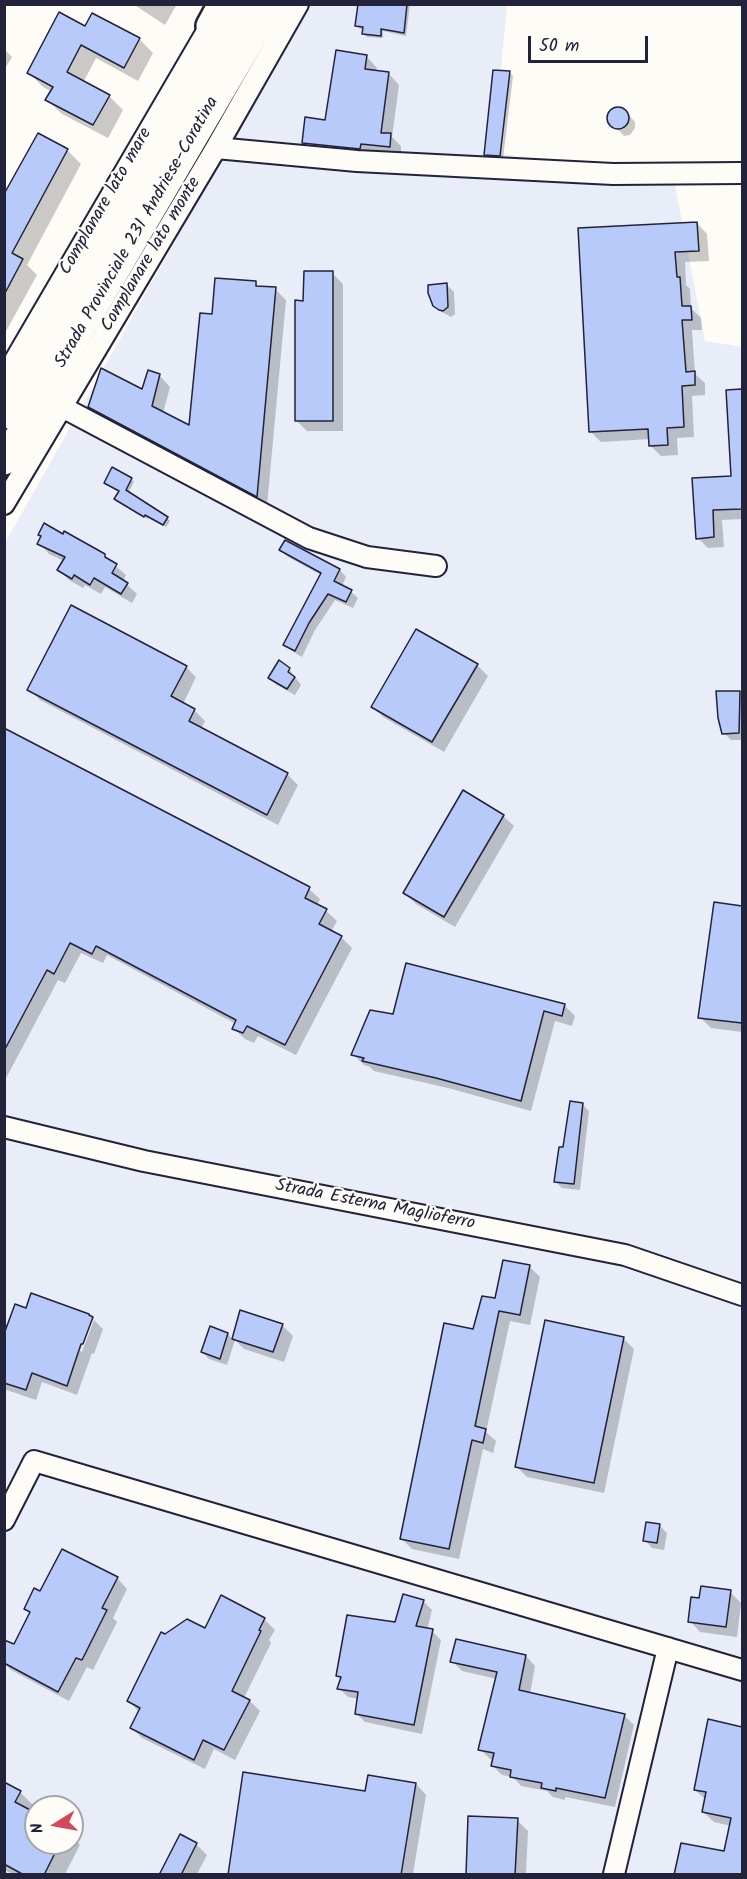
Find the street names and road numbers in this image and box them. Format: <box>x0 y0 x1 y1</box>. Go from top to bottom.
street label: Strada Provinciale 231 Andriese-Coratina <box>51 94 225 372</box>
street label: Complanare lato mare <box>56 125 158 279</box>
street label: Complanare lato monte <box>97 174 207 336</box>
street label: Strada Esterna Maglioferro <box>273 1176 477 1236</box>

